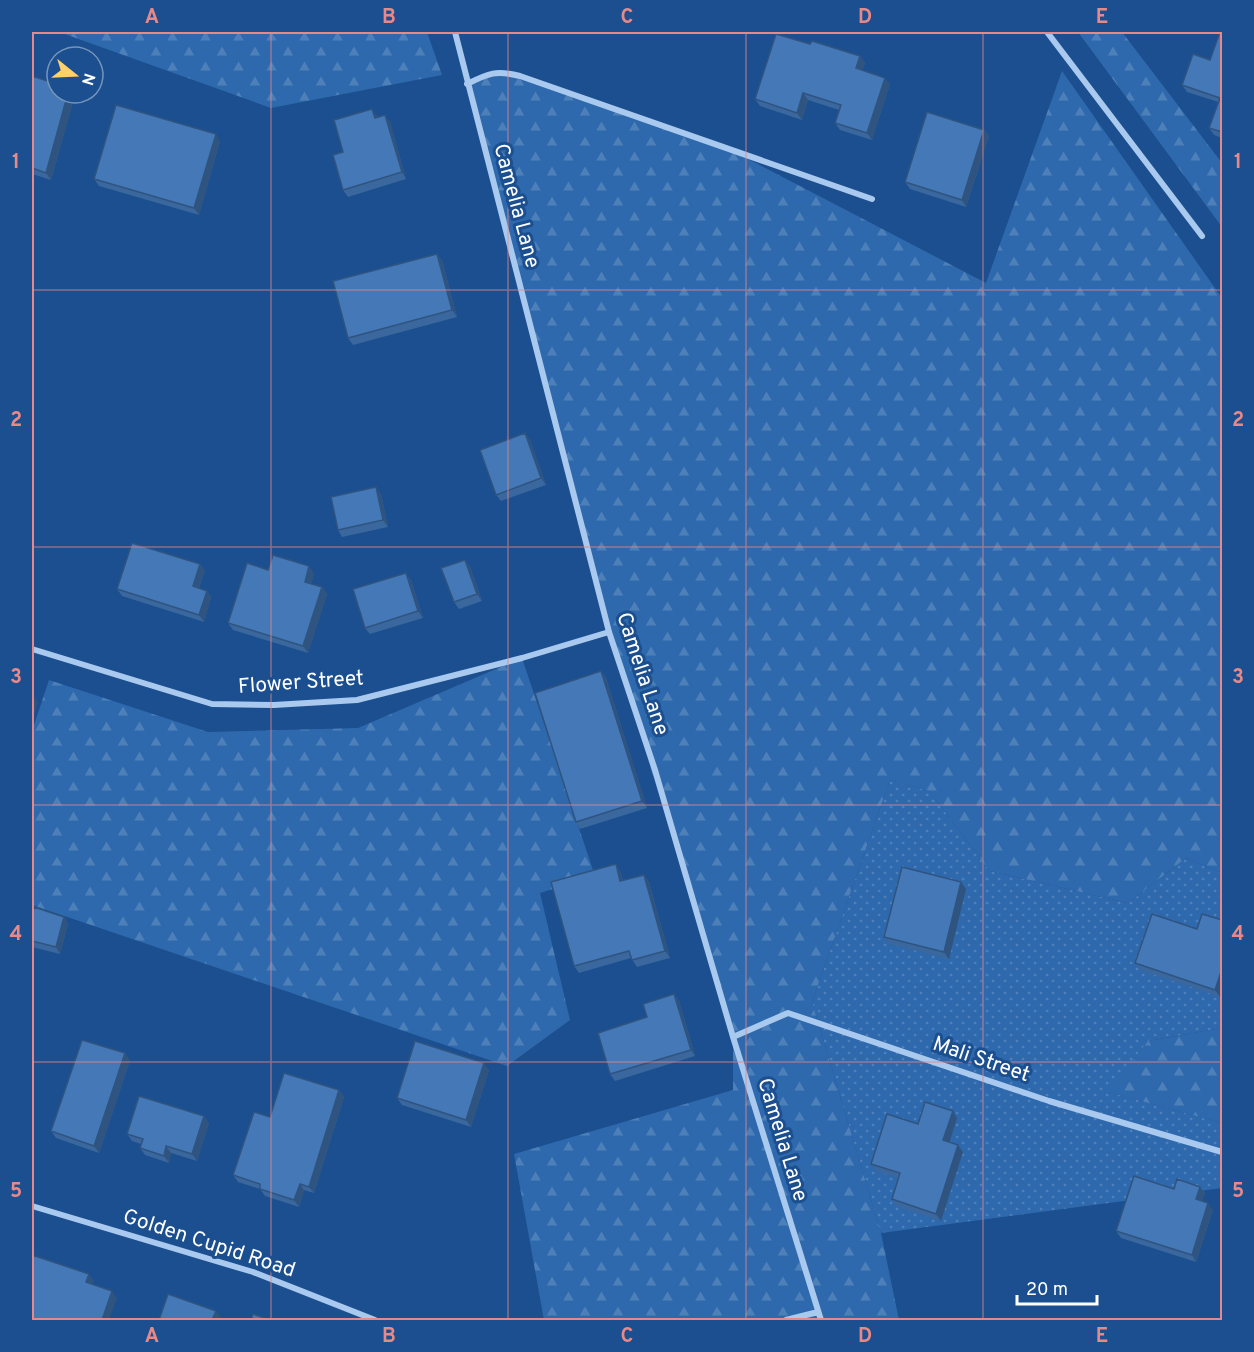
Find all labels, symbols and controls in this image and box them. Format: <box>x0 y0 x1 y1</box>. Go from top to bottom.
text: A <box>145 5 159 31</box>
text: B <box>382 5 396 31</box>
text: C <box>621 5 633 31</box>
text: D <box>858 5 872 31</box>
text: E <box>1096 5 1108 31</box>
north arrow <box>45 45 105 105</box>
text: N <box>76 70 99 88</box>
street label: Camelia Lane <box>486 141 546 271</box>
text: 1 <box>12 150 20 176</box>
text: 1 <box>1234 150 1242 176</box>
text: 2 <box>10 408 22 434</box>
text: 2 <box>1232 408 1244 434</box>
street label: Camelia Lane <box>609 609 675 739</box>
text: 3 <box>10 665 22 691</box>
street label: Flower Street <box>237 665 365 701</box>
text: 3 <box>1232 665 1244 691</box>
text: 4 <box>10 922 22 948</box>
text: 4 <box>1232 922 1244 948</box>
street label: Mali Street <box>929 1031 1033 1089</box>
street label: Camelia Lane <box>750 1075 814 1205</box>
text: 5 <box>10 1179 22 1205</box>
text: 5 <box>1232 1179 1244 1205</box>
street label: Golden Cupid Road <box>119 1203 299 1285</box>
scale bar <box>1017 1268 1096 1306</box>
text: 20 m <box>1026 1279 1068 1302</box>
text: A <box>145 1324 159 1350</box>
text: B <box>382 1324 396 1350</box>
text: C <box>621 1324 633 1350</box>
text: D <box>858 1324 872 1350</box>
text: E <box>1096 1324 1108 1350</box>

